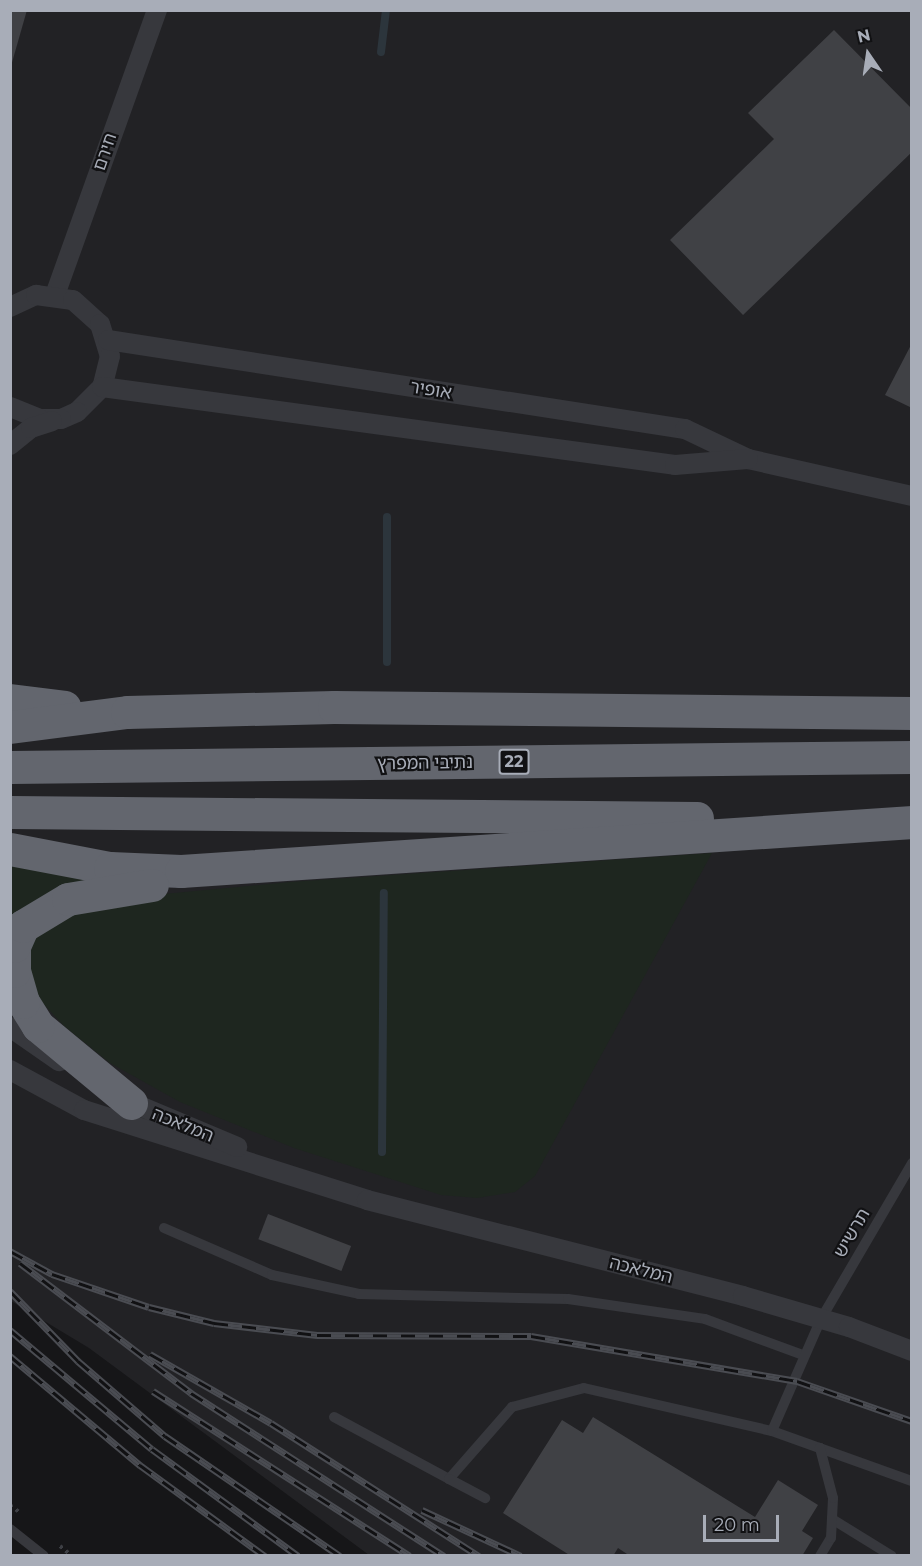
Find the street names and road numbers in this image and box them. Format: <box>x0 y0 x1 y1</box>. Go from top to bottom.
street label: חירם <box>89 130 121 174</box>
street label: אופיר <box>409 376 453 404</box>
road number: 22 <box>498 749 530 775</box>
street label: נתיבי המפרץ <box>377 751 473 775</box>
street label: המלאכה <box>149 1103 217 1147</box>
street label: תרשיש <box>829 1205 875 1261</box>
street label: המלאכה <box>607 1252 675 1288</box>

